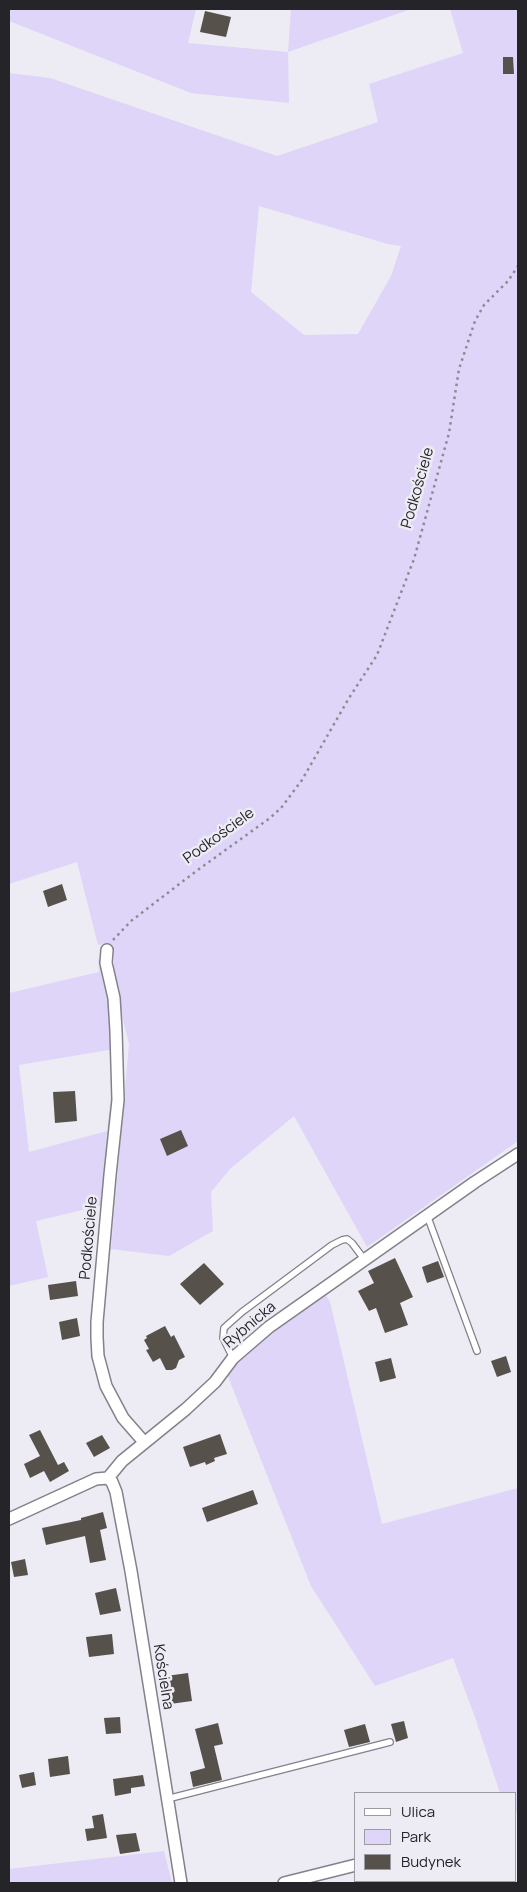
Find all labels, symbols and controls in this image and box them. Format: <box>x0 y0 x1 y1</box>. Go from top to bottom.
street label: Podkościele <box>398 445 438 531</box>
street label: Podkościele <box>180 804 258 868</box>
street label: Podkościele <box>76 1196 102 1280</box>
street label: Rybnicka <box>220 1298 280 1352</box>
street label: Kościelna <box>149 1643 177 1711</box>
legend <box>354 1792 517 1882</box>
text: Ulica <box>401 1801 435 1822</box>
text: Park <box>401 1826 431 1847</box>
text: Budynek <box>401 1851 461 1872</box>

